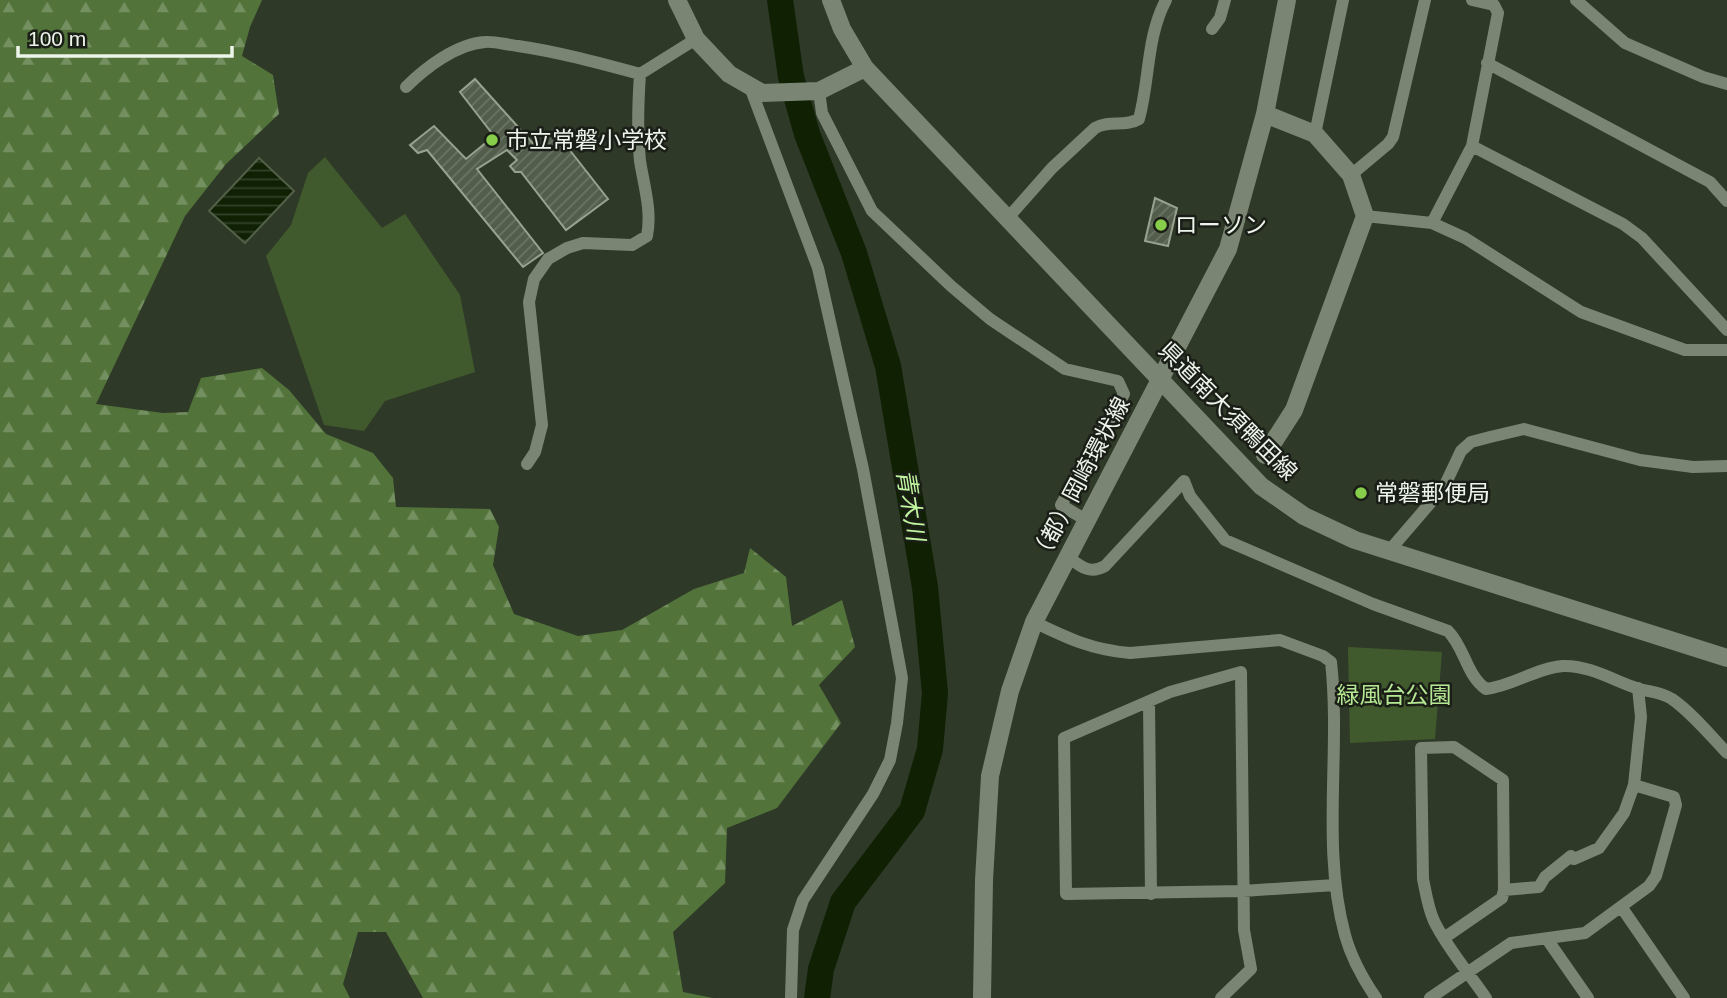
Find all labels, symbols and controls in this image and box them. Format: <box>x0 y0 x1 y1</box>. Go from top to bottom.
scale bar <box>18 14 231 58</box>
text: 100 m <box>28 27 86 50</box>
place label: 市立常磐小学校 <box>506 127 667 153</box>
marker: 市立常磐小学校 <box>484 132 500 148</box>
place label: ローソン <box>1175 212 1267 238</box>
marker: ローソン <box>1153 217 1169 233</box>
street label: 県道南大須鴨田線 <box>1154 337 1302 485</box>
street label: （都）岡崎環状線 <box>1025 393 1135 567</box>
water label: 青木川 <box>892 467 930 546</box>
place label: 常磐郵便局 <box>1375 480 1490 506</box>
marker: 常磐郵便局 <box>1353 485 1369 501</box>
park label: 緑風台公園 <box>1337 682 1452 708</box>

